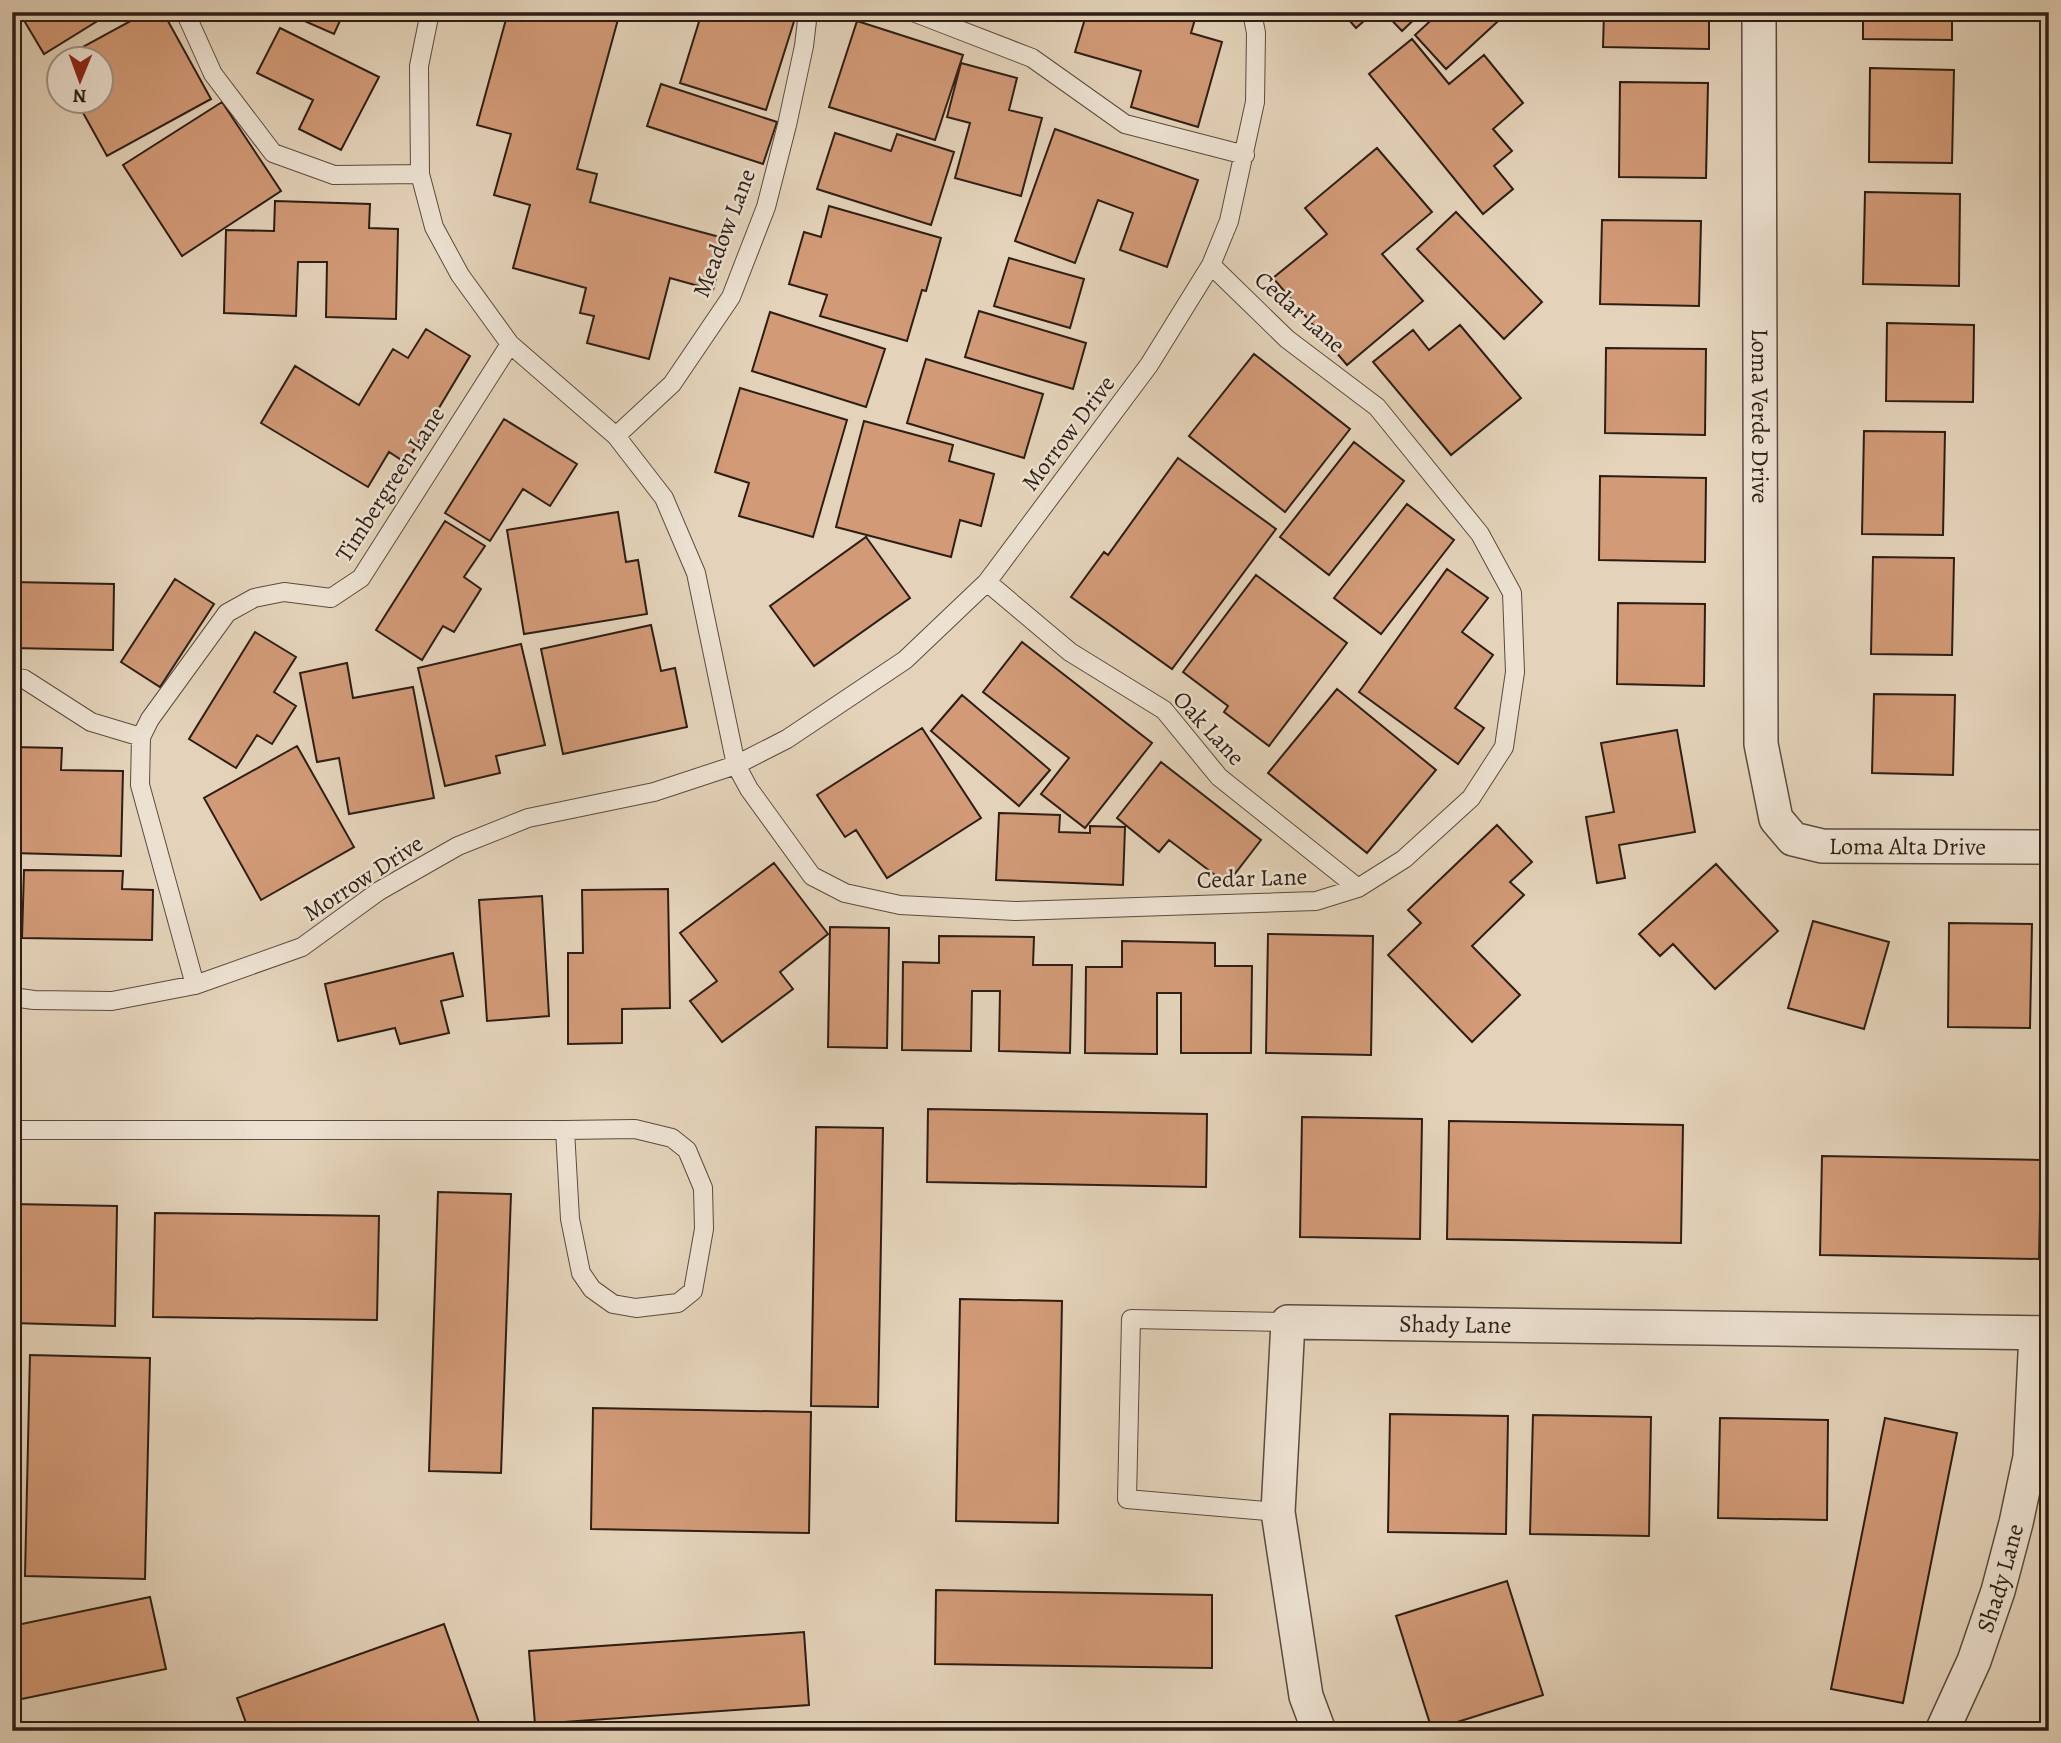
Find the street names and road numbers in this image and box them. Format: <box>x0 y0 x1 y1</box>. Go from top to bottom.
street label: Meadow Lane <box>685 164 763 302</box>
street label: Cedar Lane <box>1248 264 1352 360</box>
street label: Loma Verde Drive <box>1744 328 1776 504</box>
street label: Morrow Drive <box>1014 369 1122 497</box>
street label: Timbergreen Lane <box>328 400 452 568</box>
street label: Oak Lane <box>1166 684 1252 772</box>
street label: Morrow Drive <box>297 827 429 929</box>
street label: Loma Alta Drive <box>1829 830 1986 863</box>
street label: Cedar Lane <box>1196 860 1308 896</box>
street label: Shady Lane <box>1399 1308 1512 1341</box>
street label: Shady Lane <box>1969 1520 2031 1637</box>

